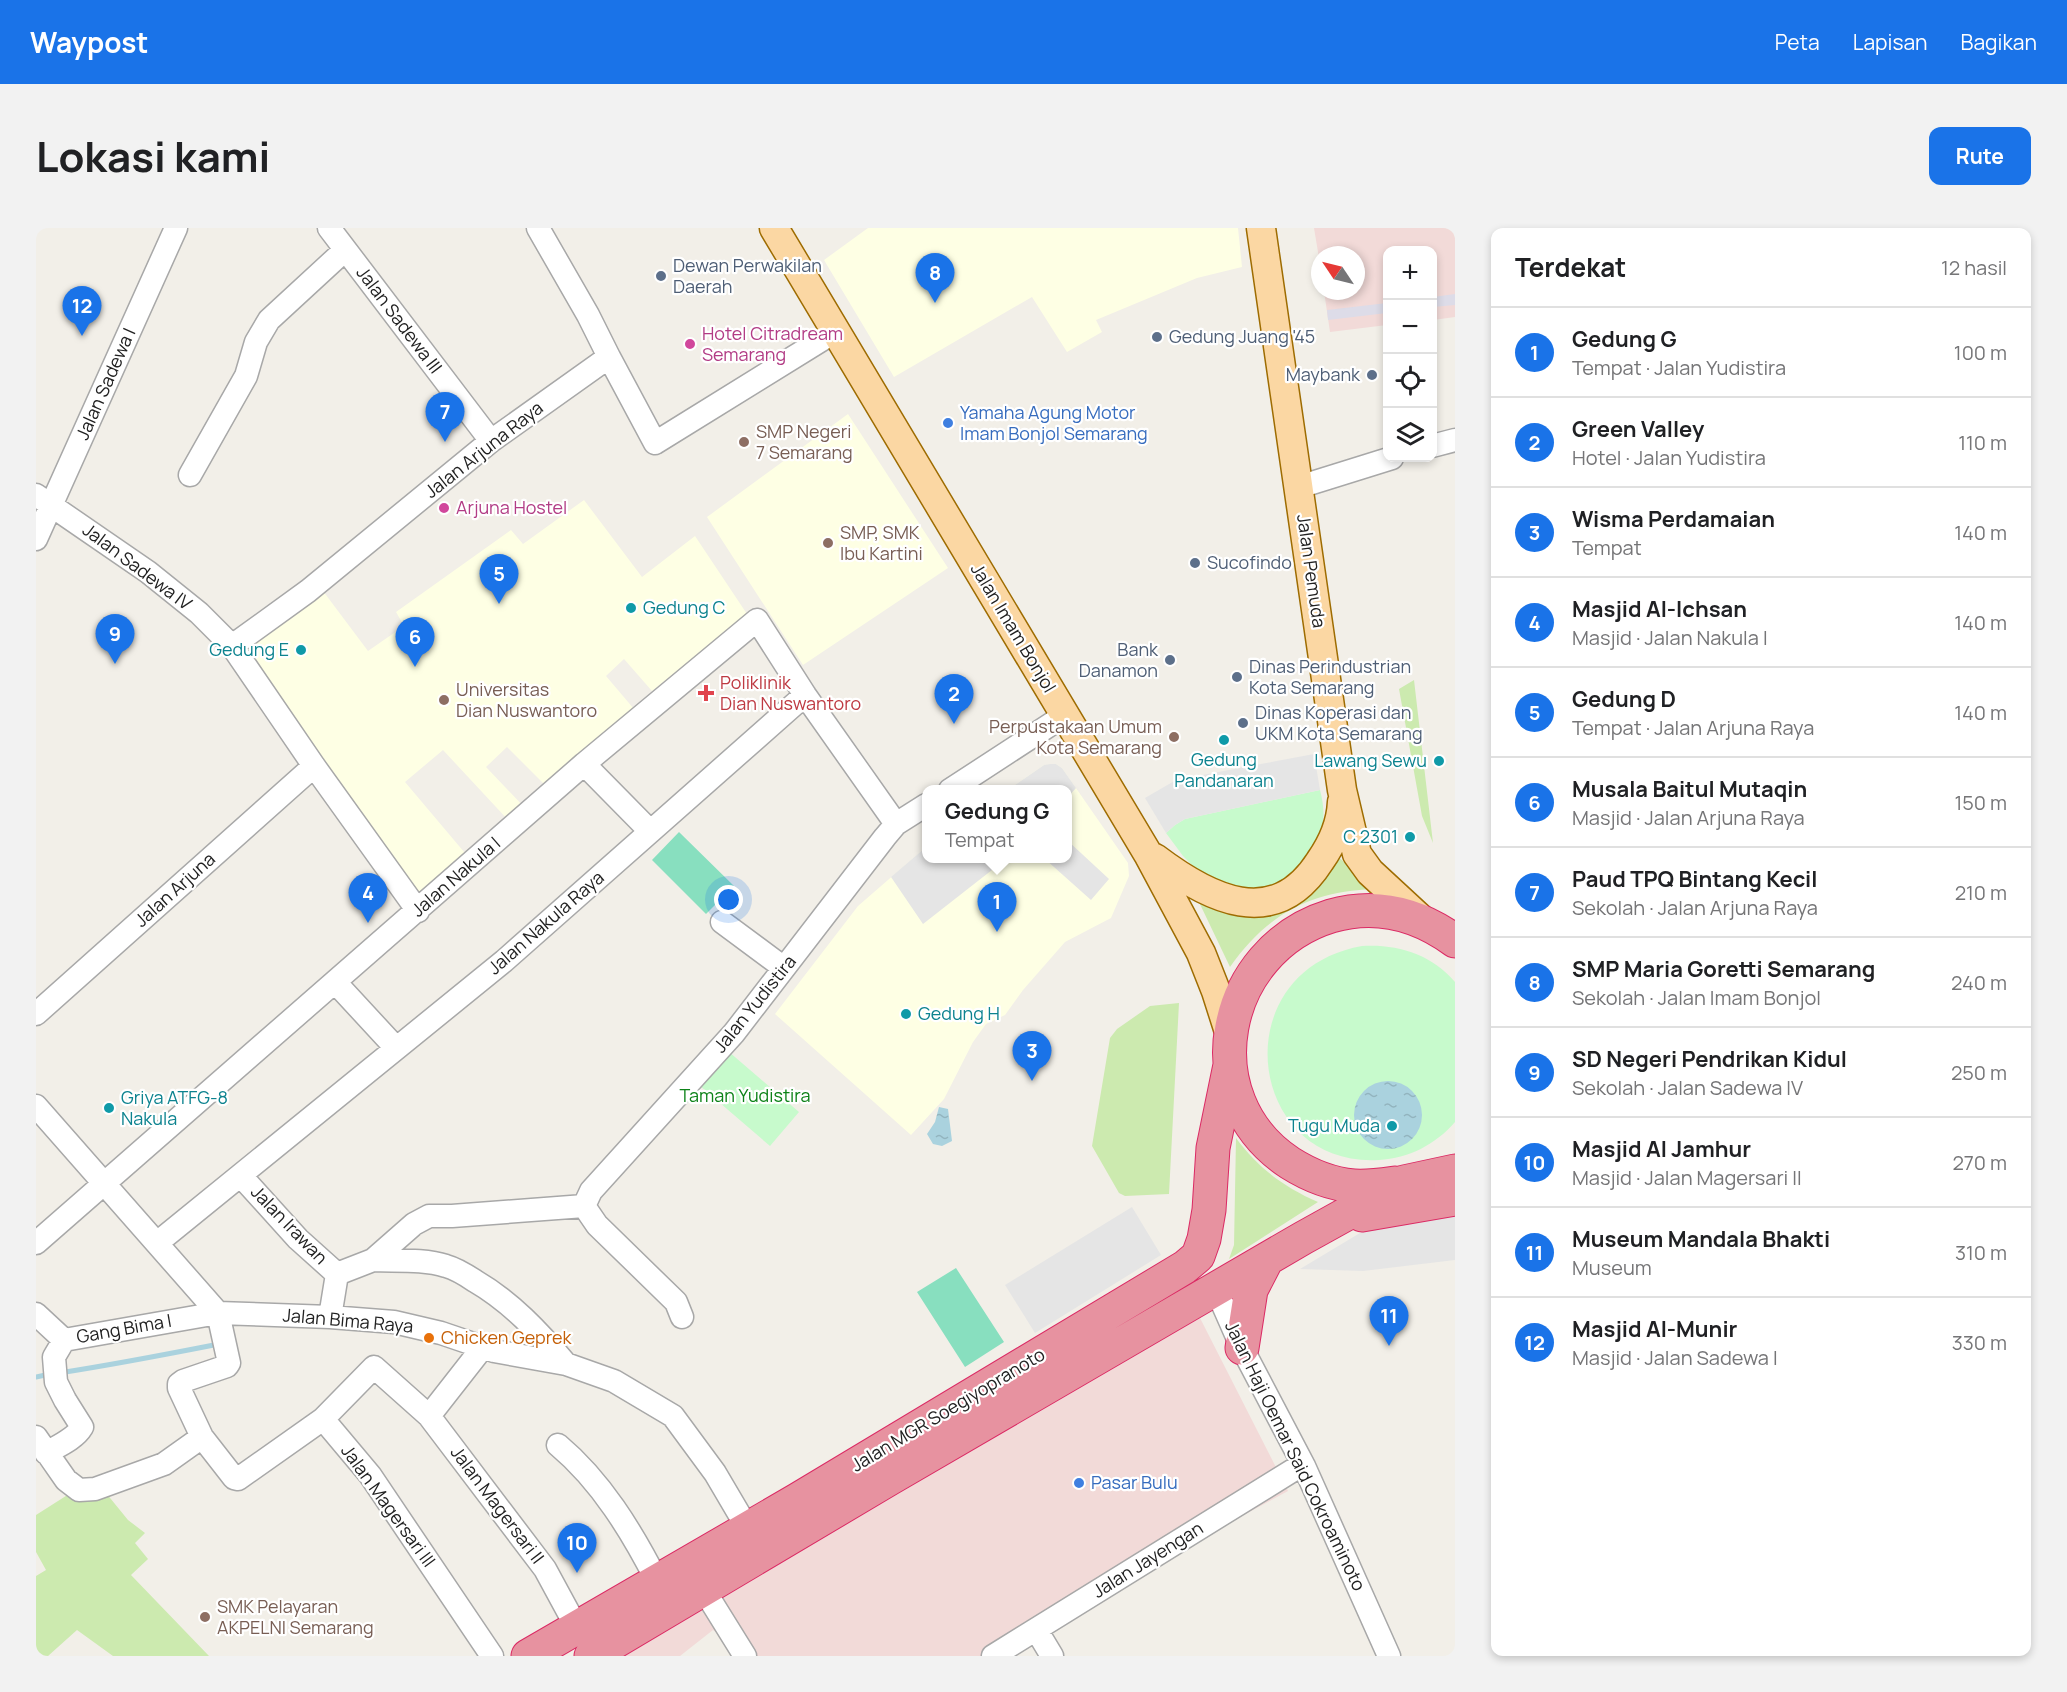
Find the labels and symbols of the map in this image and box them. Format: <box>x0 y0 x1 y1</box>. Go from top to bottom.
north arrow <box>1311 246 1365 300</box>
place label: Dewan Perwakilan Daerah <box>673 253 822 298</box>
pin: 8 <box>916 254 954 303</box>
street label: Jalan Sadewa III <box>352 261 448 378</box>
marker: Dewan Perwakilan Daerah <box>654 269 668 283</box>
pin: 12 <box>62 286 102 336</box>
place label: Hotel Citradream Semarang <box>702 321 843 366</box>
street label: Jalan Sadewa I <box>70 324 140 443</box>
place label: Gedung Juang '45 <box>1169 324 1315 348</box>
marker: Gedung Juang '45 <box>1150 330 1164 344</box>
marker: Hotel Citradream Semarang <box>683 337 697 351</box>
place label: Maybank <box>1286 362 1361 386</box>
marker: Maybank <box>1365 368 1379 382</box>
pin: 7 <box>426 392 464 442</box>
street label: Jalan Arjuna Raya <box>419 395 548 503</box>
place label: Yamaha Agung Motor Imam Bonjol Semarang <box>960 400 1148 445</box>
marker: Yamaha Agung Motor Imam Bonjol Semarang <box>941 416 955 430</box>
place label: SMP Negeri 7 Semarang <box>756 419 853 464</box>
marker: SMP Negeri 7 Semarang <box>737 435 751 449</box>
place label: Arjuna Hostel <box>456 495 567 519</box>
marker: Arjuna Hostel <box>437 501 451 515</box>
street label: Jalan Pemuda <box>1292 512 1332 629</box>
street label: Jalan Sadewa IV <box>78 517 197 615</box>
place label: SMP, SMK Ibu Kartini <box>840 520 923 565</box>
marker: SMP, SMK Ibu Kartini <box>821 536 835 550</box>
place label: Sucofindo <box>1207 550 1292 574</box>
pin: 5 <box>480 554 518 604</box>
marker: Sucofindo <box>1188 556 1202 570</box>
street label: Jalan Imam Bonjol <box>966 558 1062 697</box>
place label: Gedung C <box>643 595 726 619</box>
marker: Gedung C <box>624 601 638 615</box>
pin: 9 <box>96 614 134 664</box>
pin: 6 <box>396 618 434 667</box>
place label: Gedung E <box>209 637 289 661</box>
place label: Bank Danamon <box>1079 637 1159 682</box>
marker: Gedung E <box>294 643 308 657</box>
marker: Bank Danamon <box>1163 653 1177 667</box>
place label: Dinas Perindustrian Kota Semarang <box>1249 654 1411 699</box>
place label: Poliklinik Dian Nuswantoro <box>720 670 861 715</box>
marker: Dinas Perindustrian Kota Semarang <box>1230 670 1244 684</box>
pin: 2 <box>934 674 974 724</box>
place label: Universitas Dian Nuswantoro <box>456 677 597 722</box>
marker: Poliklinik Dian Nuswantoro <box>697 684 715 702</box>
marker: Universitas Dian Nuswantoro <box>437 693 451 707</box>
place label: Dinas Koperasi dan UKM Kota Semarang <box>1255 700 1423 745</box>
place label: Perpustakaan Umum Kota Semarang <box>989 714 1162 759</box>
marker: Dinas Koperasi dan UKM Kota Semarang <box>1236 716 1250 730</box>
marker: Perpustakaan Umum Kota Semarang <box>1167 730 1181 744</box>
marker: Gedung Pandanaran <box>1217 733 1231 747</box>
place label: Gedung Pandanaran <box>1174 747 1274 792</box>
place label: Lawang Sewu <box>1314 748 1427 772</box>
marker: Lawang Sewu <box>1432 754 1446 768</box>
place label: C 2301 <box>1343 824 1398 848</box>
marker: C 2301 <box>1403 830 1417 844</box>
street label: Jalan Nakula I <box>406 831 505 922</box>
street label: Jalan Arjuna <box>129 847 220 932</box>
street label: Jalan Nakula Raya <box>482 865 609 979</box>
pin: 4 <box>348 874 388 923</box>
pin: 1 <box>978 882 1016 932</box>
your location <box>714 885 743 914</box>
street label: Jalan Yudistira <box>708 950 801 1057</box>
place label: Gedung H <box>918 1001 1000 1025</box>
marker: Gedung H <box>899 1007 913 1021</box>
pin: 3 <box>1012 1032 1052 1081</box>
park label: Taman Yudistira <box>680 1083 810 1107</box>
place label: Griya ATFG-8 Nakula <box>121 1085 228 1130</box>
marker: Griya ATFG-8 Nakula <box>102 1101 116 1115</box>
place label: Tugu Muda <box>1288 1113 1380 1137</box>
marker: Tugu Muda <box>1385 1119 1399 1133</box>
street label: Jalan Irawan <box>246 1180 333 1269</box>
pin: 11 <box>1370 1296 1408 1346</box>
street label: Jalan Bima Raya <box>282 1302 414 1338</box>
street label: Gang Bima I <box>74 1308 173 1348</box>
street label: Jalan Haji Oemar Said Cokroaminoto <box>1220 1317 1372 1594</box>
place label: Chicken Geprek <box>441 1325 572 1349</box>
marker: Chicken Geprek <box>422 1331 436 1345</box>
street label: Jalan MGR Soegiyopranoto <box>846 1342 1049 1477</box>
street label: Jalan Magersari III <box>336 1439 441 1571</box>
street label: Jalan Magersari II <box>446 1441 550 1568</box>
place label: Pasar Bulu <box>1091 1470 1178 1494</box>
marker: Pasar Bulu <box>1072 1476 1086 1490</box>
street label: Jalan Jayengan <box>1088 1516 1207 1603</box>
pin: 10 <box>558 1524 596 1573</box>
place label: SMK Pelayaran AKPELNI Semarang <box>217 1594 374 1639</box>
marker: SMK Pelayaran AKPELNI Semarang <box>198 1610 212 1624</box>

